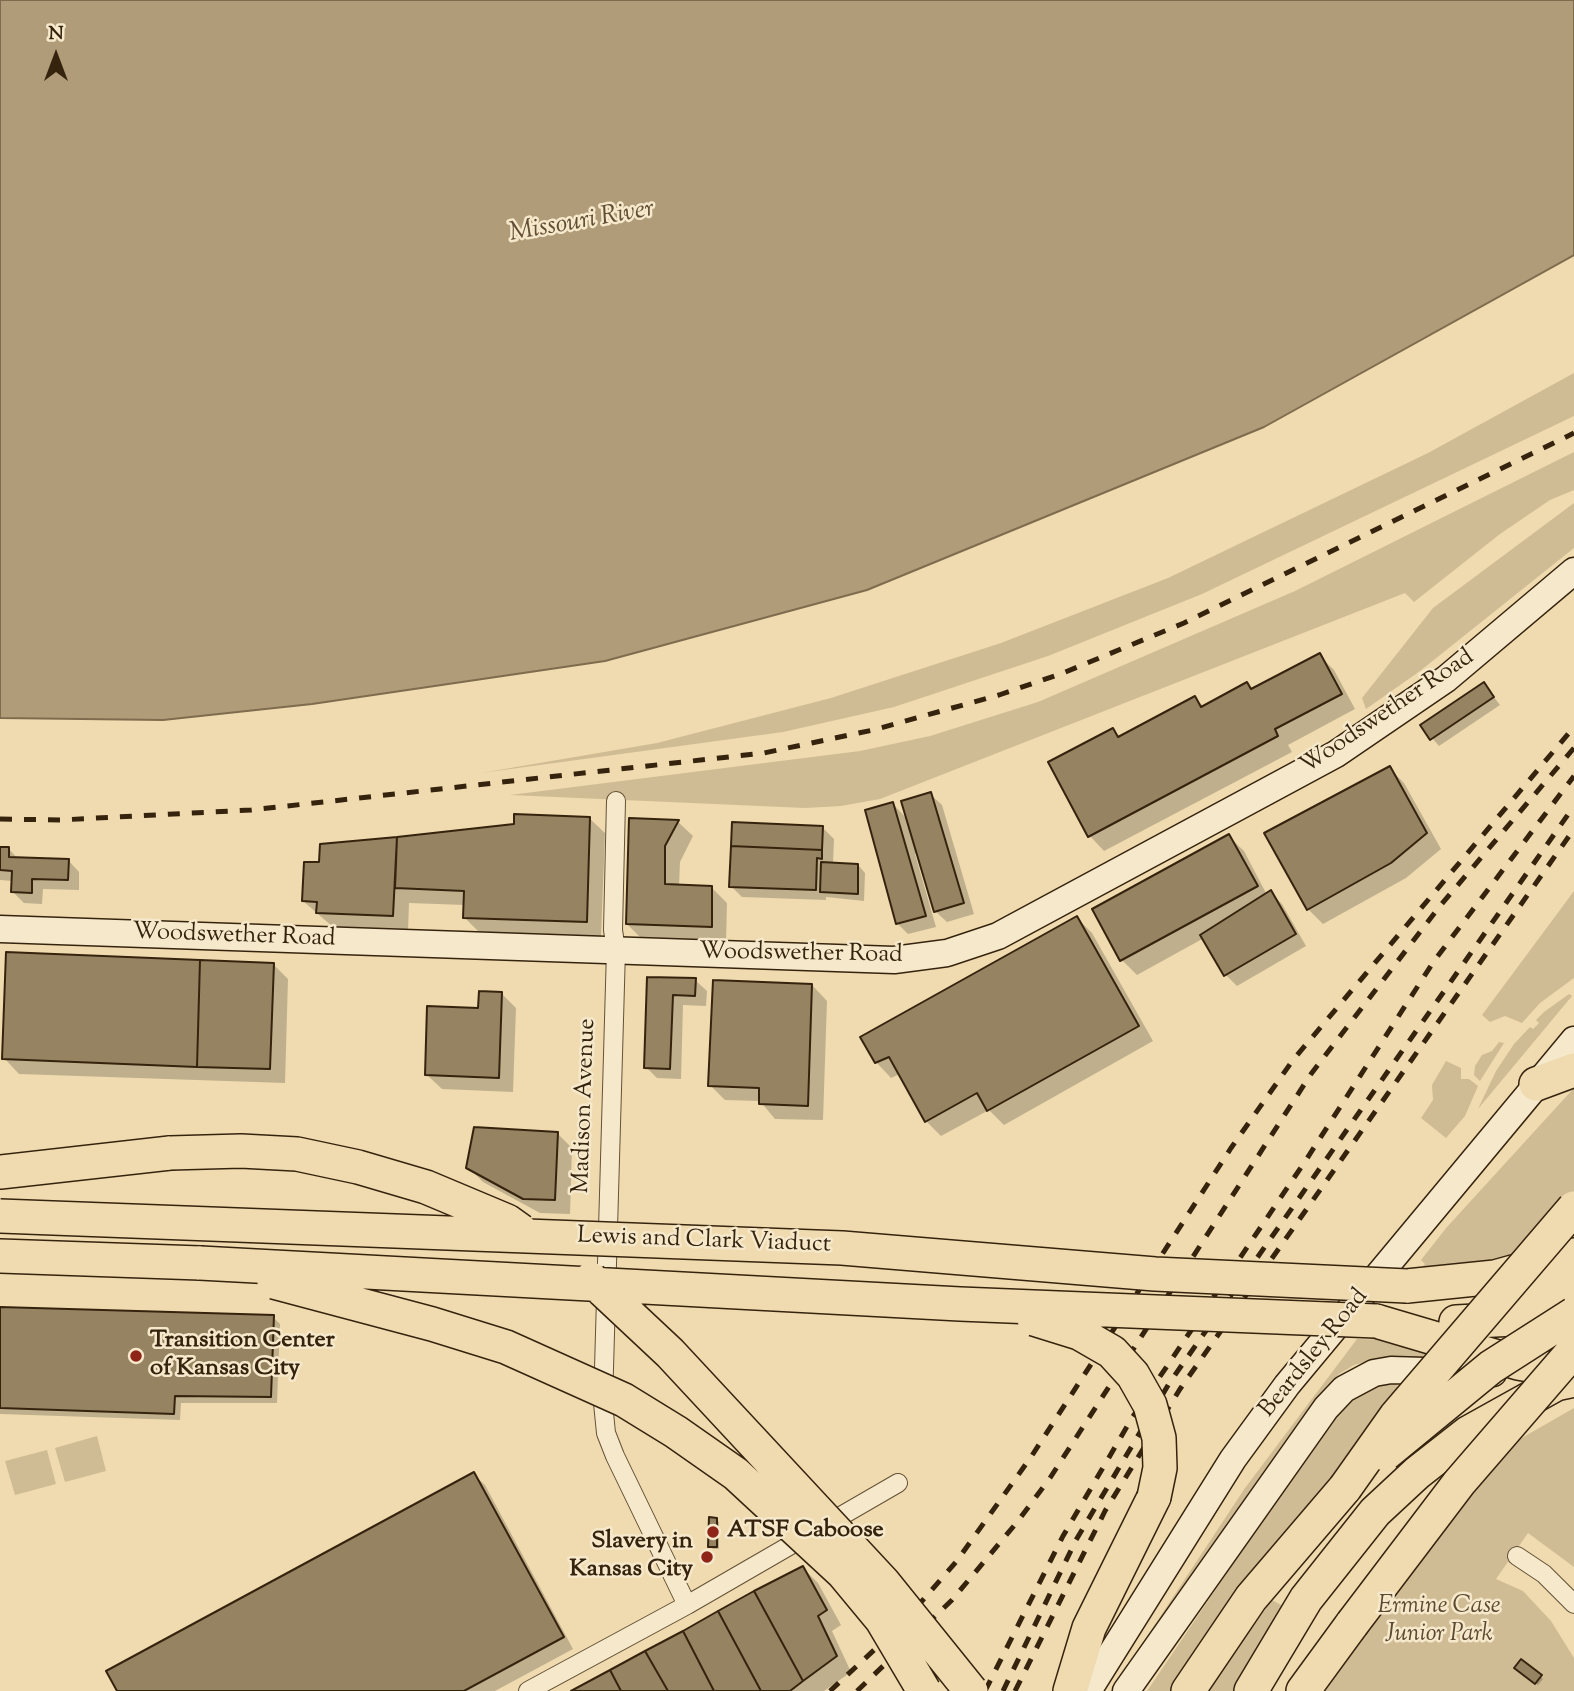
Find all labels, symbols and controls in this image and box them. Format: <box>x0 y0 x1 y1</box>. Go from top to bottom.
north arrow <box>21 21 91 91</box>
text: N <box>48 21 64 48</box>
water label: Missouri River <box>507 195 657 251</box>
street label: Woodswether Road <box>1296 644 1480 782</box>
street label: Woodswether Road <box>132 919 336 955</box>
street label: Woodswether Road <box>699 939 903 971</box>
street label: Madison Avenue <box>569 1018 603 1194</box>
street label: Lewis and Clark Viaduct <box>577 1223 831 1261</box>
street label: Beardsley Road <box>1254 1284 1376 1424</box>
place label: Transition Center of Kansas City <box>150 1328 335 1384</box>
marker: Transition Center of Kansas City <box>128 1348 144 1364</box>
place label: ATSF Caboose <box>727 1518 884 1546</box>
marker: ATSF Caboose <box>705 1524 721 1540</box>
place label: Slavery in Kansas City <box>569 1529 693 1585</box>
marker: Slavery in Kansas City <box>699 1549 715 1565</box>
park label: Ermine Case Junior Park <box>1378 1594 1500 1650</box>

